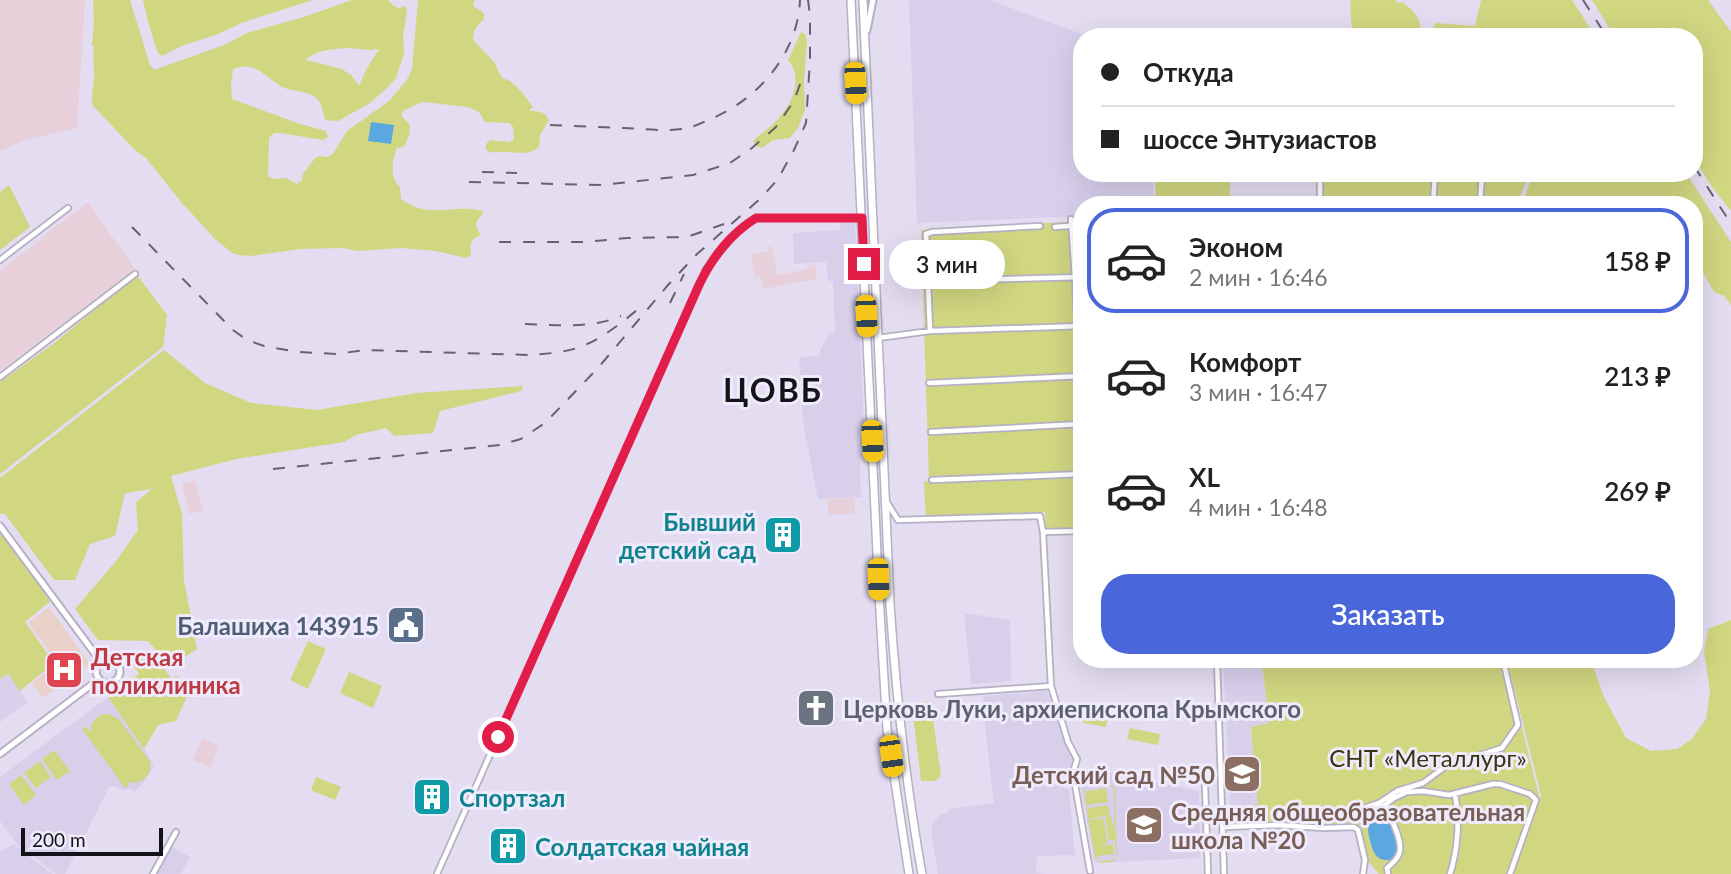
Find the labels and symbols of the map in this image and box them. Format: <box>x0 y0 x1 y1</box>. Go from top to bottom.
car <box>844 61 867 105</box>
callout: 3 мин <box>888 240 1004 288</box>
route end <box>848 248 880 280</box>
car <box>855 294 878 338</box>
district label: ЦОВБ <box>723 370 823 409</box>
car <box>861 419 884 463</box>
place label: Бывший детский сад <box>619 507 756 564</box>
building icon: Бывший детский сад <box>762 514 804 556</box>
car <box>867 558 890 600</box>
public building icon: Балашиха 143915 <box>385 604 427 646</box>
place label: Балашиха 143915 <box>177 611 379 640</box>
place label: Детская поликлиника <box>91 642 241 699</box>
hospital icon: Детская поликлиника <box>43 649 85 691</box>
church icon: Церковь Луки, архиепископа Крымского <box>795 687 837 729</box>
place label: Церковь Луки, архиепископа Крымского <box>843 694 1301 723</box>
route start <box>482 721 514 753</box>
car <box>878 734 905 778</box>
park label: СНТ «Металлург» <box>1329 743 1527 772</box>
school or university icon: Детский сад №50 <box>1221 753 1263 795</box>
place label: Детский сад №50 <box>1012 760 1215 789</box>
building icon: Спортзал <box>411 776 453 818</box>
place label: Спортзал <box>459 783 565 812</box>
place label: Средняя общеобразовательная школа №20 <box>1171 797 1525 854</box>
school or university icon: Средняя общеобразовательная школа №20 <box>1123 804 1165 846</box>
scale bar <box>21 825 163 857</box>
building icon: Солдатская чайная <box>487 825 529 867</box>
place label: Солдатская чайная <box>535 832 749 861</box>

